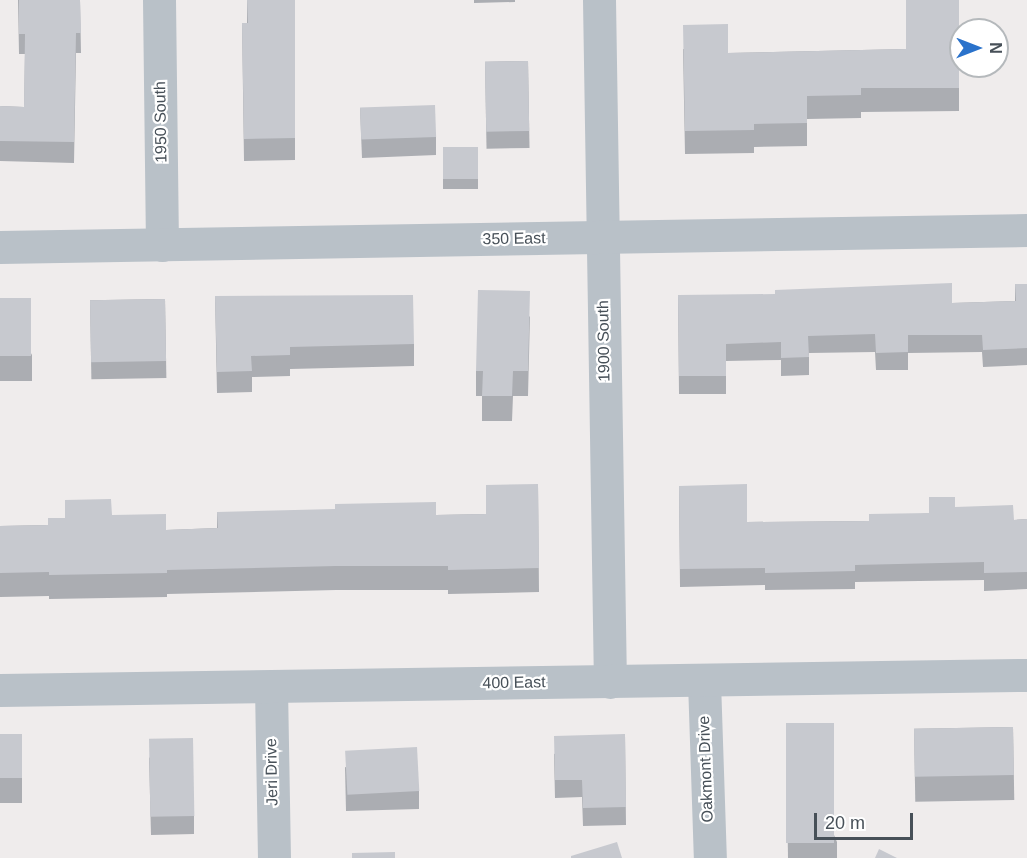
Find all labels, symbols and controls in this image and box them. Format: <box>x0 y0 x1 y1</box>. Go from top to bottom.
north arrow <box>949 18 1009 78</box>
text: N <box>987 42 1004 54</box>
street label: 1950 South <box>151 81 171 163</box>
street label: 350 East <box>482 229 546 249</box>
street label: 1900 South <box>594 300 614 382</box>
street label: 400 East <box>482 673 546 693</box>
street label: Oakmont Drive <box>695 715 717 823</box>
street label: Jeri Drive <box>262 738 282 806</box>
scale bar <box>817 801 916 839</box>
text: 20 m <box>825 813 865 833</box>

